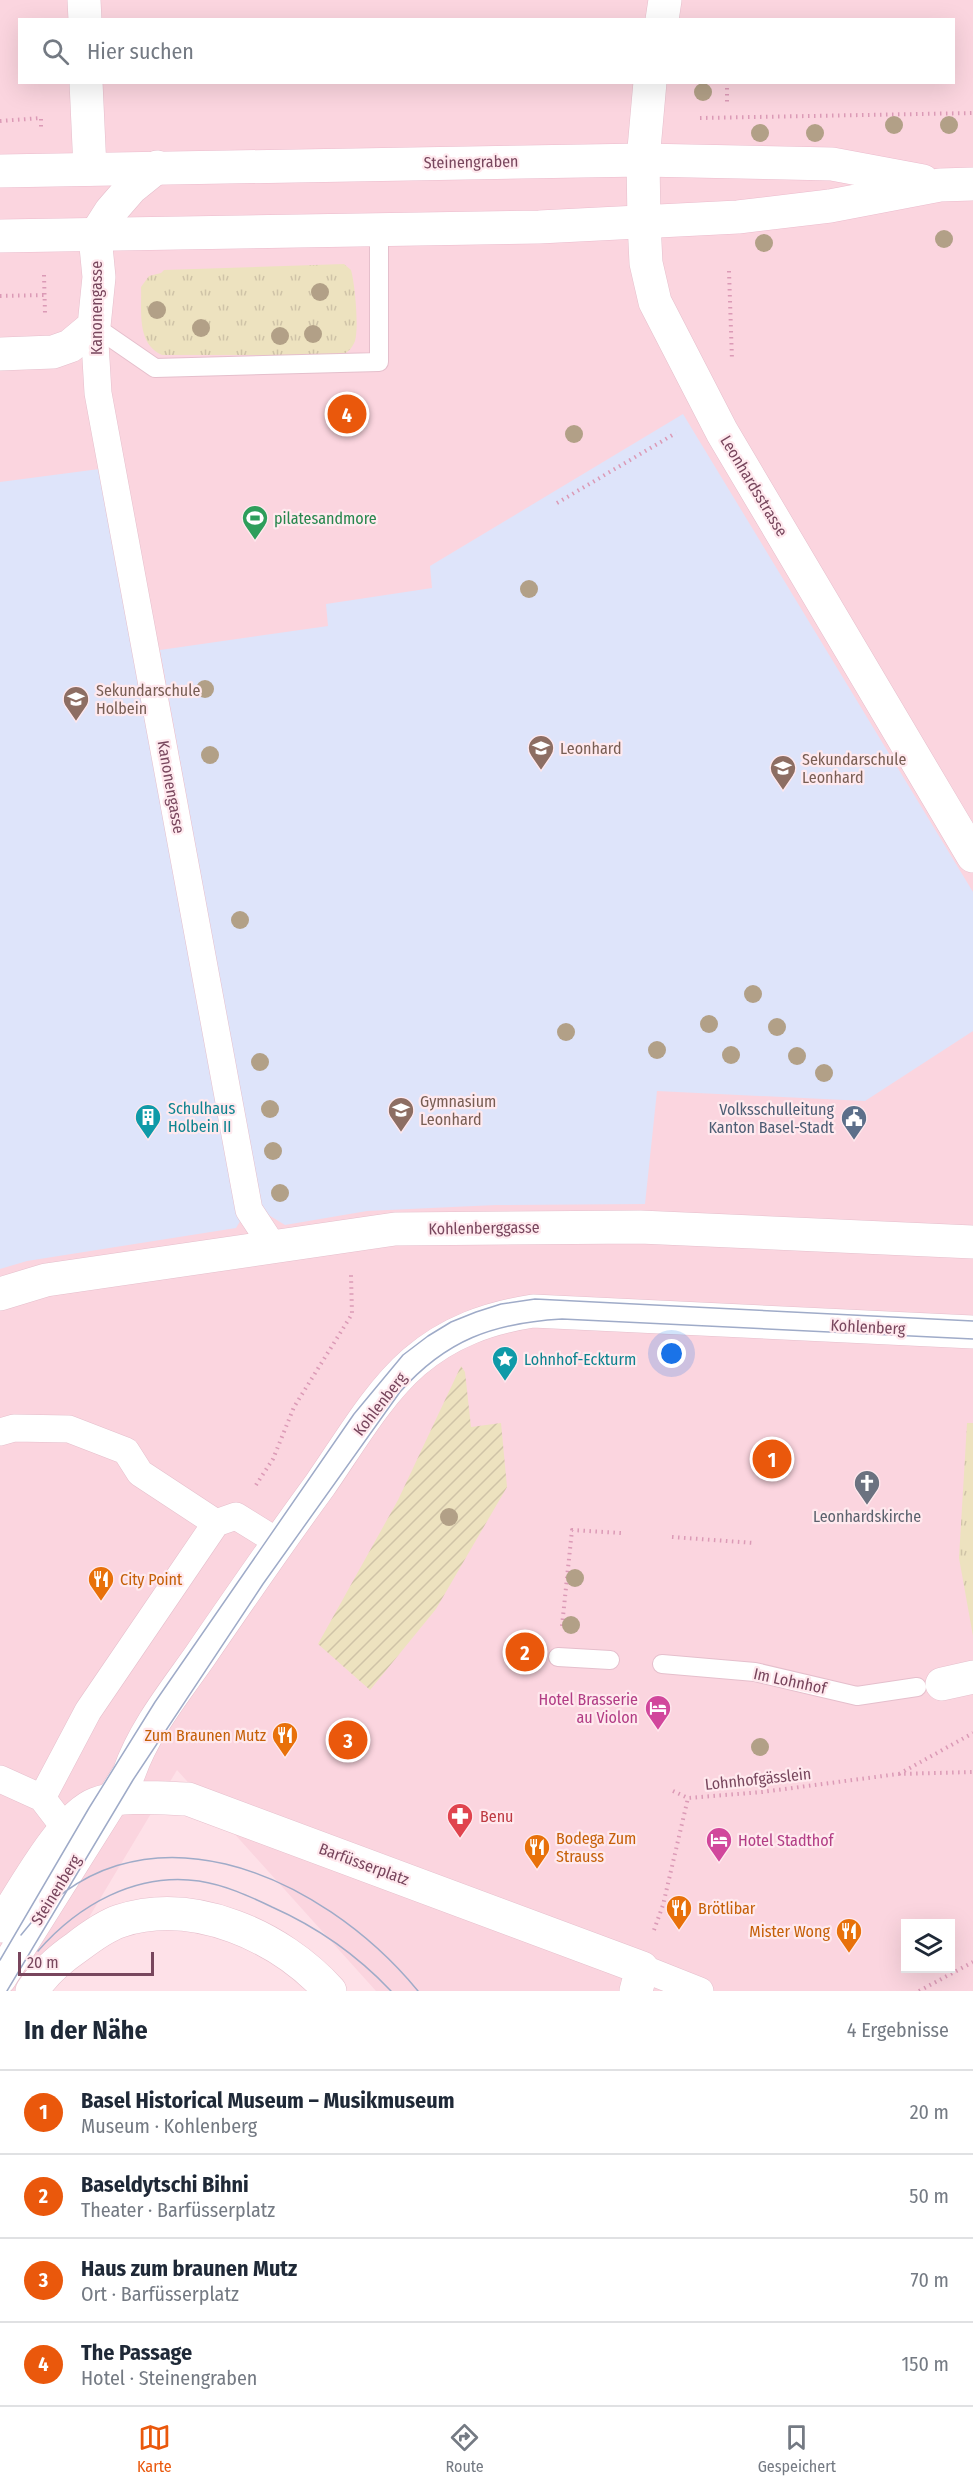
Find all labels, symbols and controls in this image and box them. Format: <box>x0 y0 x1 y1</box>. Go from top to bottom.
search box <box>18 18 955 84</box>
icon: search <box>39 35 72 68</box>
text: Hier suchen <box>87 38 194 65</box>
street label: Steinengraben <box>423 152 519 172</box>
street label: Kanonengasse <box>87 261 106 355</box>
pin: 4 <box>328 392 366 436</box>
street label: Leonhardsstrasse <box>716 432 792 540</box>
sports icon: pilatesandmore <box>240 503 270 541</box>
place label: pilatesandmore <box>274 509 377 528</box>
place label: Sekundarschule Holbein <box>96 681 200 718</box>
school or university icon: Sekundarschule Holbein <box>61 684 91 722</box>
school or university icon: Leonhard <box>526 733 556 771</box>
street label: Kanonengasse <box>153 739 189 835</box>
place label: Leonhard <box>560 739 621 758</box>
place label: Sekundarschule Leonhard <box>802 750 906 787</box>
school or university icon: Sekundarschule Leonhard <box>768 753 798 791</box>
place label: Gymnasium Leonhard <box>420 1092 496 1129</box>
school or university icon: Gymnasium Leonhard <box>386 1095 416 1133</box>
place label: Schulhaus Holbein II <box>168 1099 235 1136</box>
place label: Volksschulleitung Kanton Basel-Stadt <box>709 1100 835 1137</box>
building icon: Schulhaus Holbein II <box>133 1102 163 1140</box>
public building icon: Volksschulleitung Kanton Basel-Stadt <box>839 1103 869 1141</box>
street label: Kohlenberggasse <box>428 1218 540 1238</box>
street label: Kohlenberg <box>830 1316 906 1338</box>
your location <box>657 1339 686 1368</box>
place icon: Lohnhof-Eckturm <box>490 1344 520 1382</box>
place label: Lohnhof-Eckturm <box>524 1350 636 1369</box>
street label: Kohlenberg <box>349 1368 411 1439</box>
pin: 1 <box>752 1436 792 1482</box>
church icon: Leonhardskirche <box>852 1468 882 1506</box>
place label: Leonhardskirche <box>813 1507 921 1526</box>
restaurant icon: City Point <box>86 1564 116 1602</box>
place label: City Point <box>120 1570 183 1589</box>
pin: 2 <box>506 1630 544 1674</box>
street label: Im Lohnhof <box>752 1664 829 1698</box>
place label: Hotel Brasserie au Violon <box>539 1690 638 1727</box>
hotel icon: Hotel Brasserie au Violon <box>643 1693 673 1731</box>
pin: 3 <box>328 1718 368 1762</box>
restaurant icon: Zum Braunen Mutz <box>270 1720 300 1758</box>
place label: Zum Braunen Mutz <box>144 1726 266 1745</box>
street label: Lohnhofgässlein <box>704 1764 812 1794</box>
pharmacy icon: Benu <box>445 1801 475 1839</box>
place label: Benu <box>480 1807 513 1826</box>
hotel icon: Hotel Stadthof <box>704 1825 734 1863</box>
place label: Bodega Zum Strauss <box>556 1829 636 1866</box>
place label: Hotel Stadthof <box>738 1831 835 1850</box>
restaurant icon: Bodega Zum Strauss <box>522 1832 552 1870</box>
street label: Barfüsserplatz <box>316 1839 412 1889</box>
street label: Steinenberg <box>27 1851 85 1929</box>
restaurant icon: Brötlibar <box>664 1893 694 1931</box>
place label: Brötlibar <box>698 1899 756 1918</box>
restaurant icon: Mister Wong <box>834 1916 864 1954</box>
map controls <box>901 1919 955 1973</box>
button: layers <box>901 1919 955 1973</box>
place label: Mister Wong <box>749 1922 830 1941</box>
scale bar <box>18 1949 154 1976</box>
text: 20 m <box>27 1953 58 1972</box>
text: In der Nähe <box>24 2015 148 2046</box>
text: 4 Ergebnisse <box>847 2018 949 2042</box>
text: Basel Historical Museum – Musikmuseum <box>81 2087 454 2114</box>
text: 1 <box>39 2100 48 2124</box>
text: 20 m <box>910 2100 949 2124</box>
text: Museum · Kohlenberg <box>81 2114 257 2138</box>
text: Baseldytschi Bihni <box>81 2171 249 2198</box>
text: 2 <box>39 2184 48 2208</box>
text: 50 m <box>909 2184 949 2208</box>
text: Theater · Barfüsserplatz <box>81 2198 275 2222</box>
text: Haus zum braunen Mutz <box>81 2255 297 2282</box>
text: 3 <box>39 2268 48 2292</box>
text: 70 m <box>911 2268 949 2292</box>
text: Ort · Barfüsserplatz <box>81 2282 239 2306</box>
text: The Passage <box>81 2339 192 2366</box>
text: 4 <box>38 2352 49 2376</box>
text: 150 m <box>902 2352 949 2376</box>
text: Hotel · Steinengraben <box>81 2366 257 2390</box>
tab: Karte <box>137 2421 172 2476</box>
tab: Route <box>446 2421 484 2476</box>
tab: Gespeichert <box>758 2421 836 2476</box>

